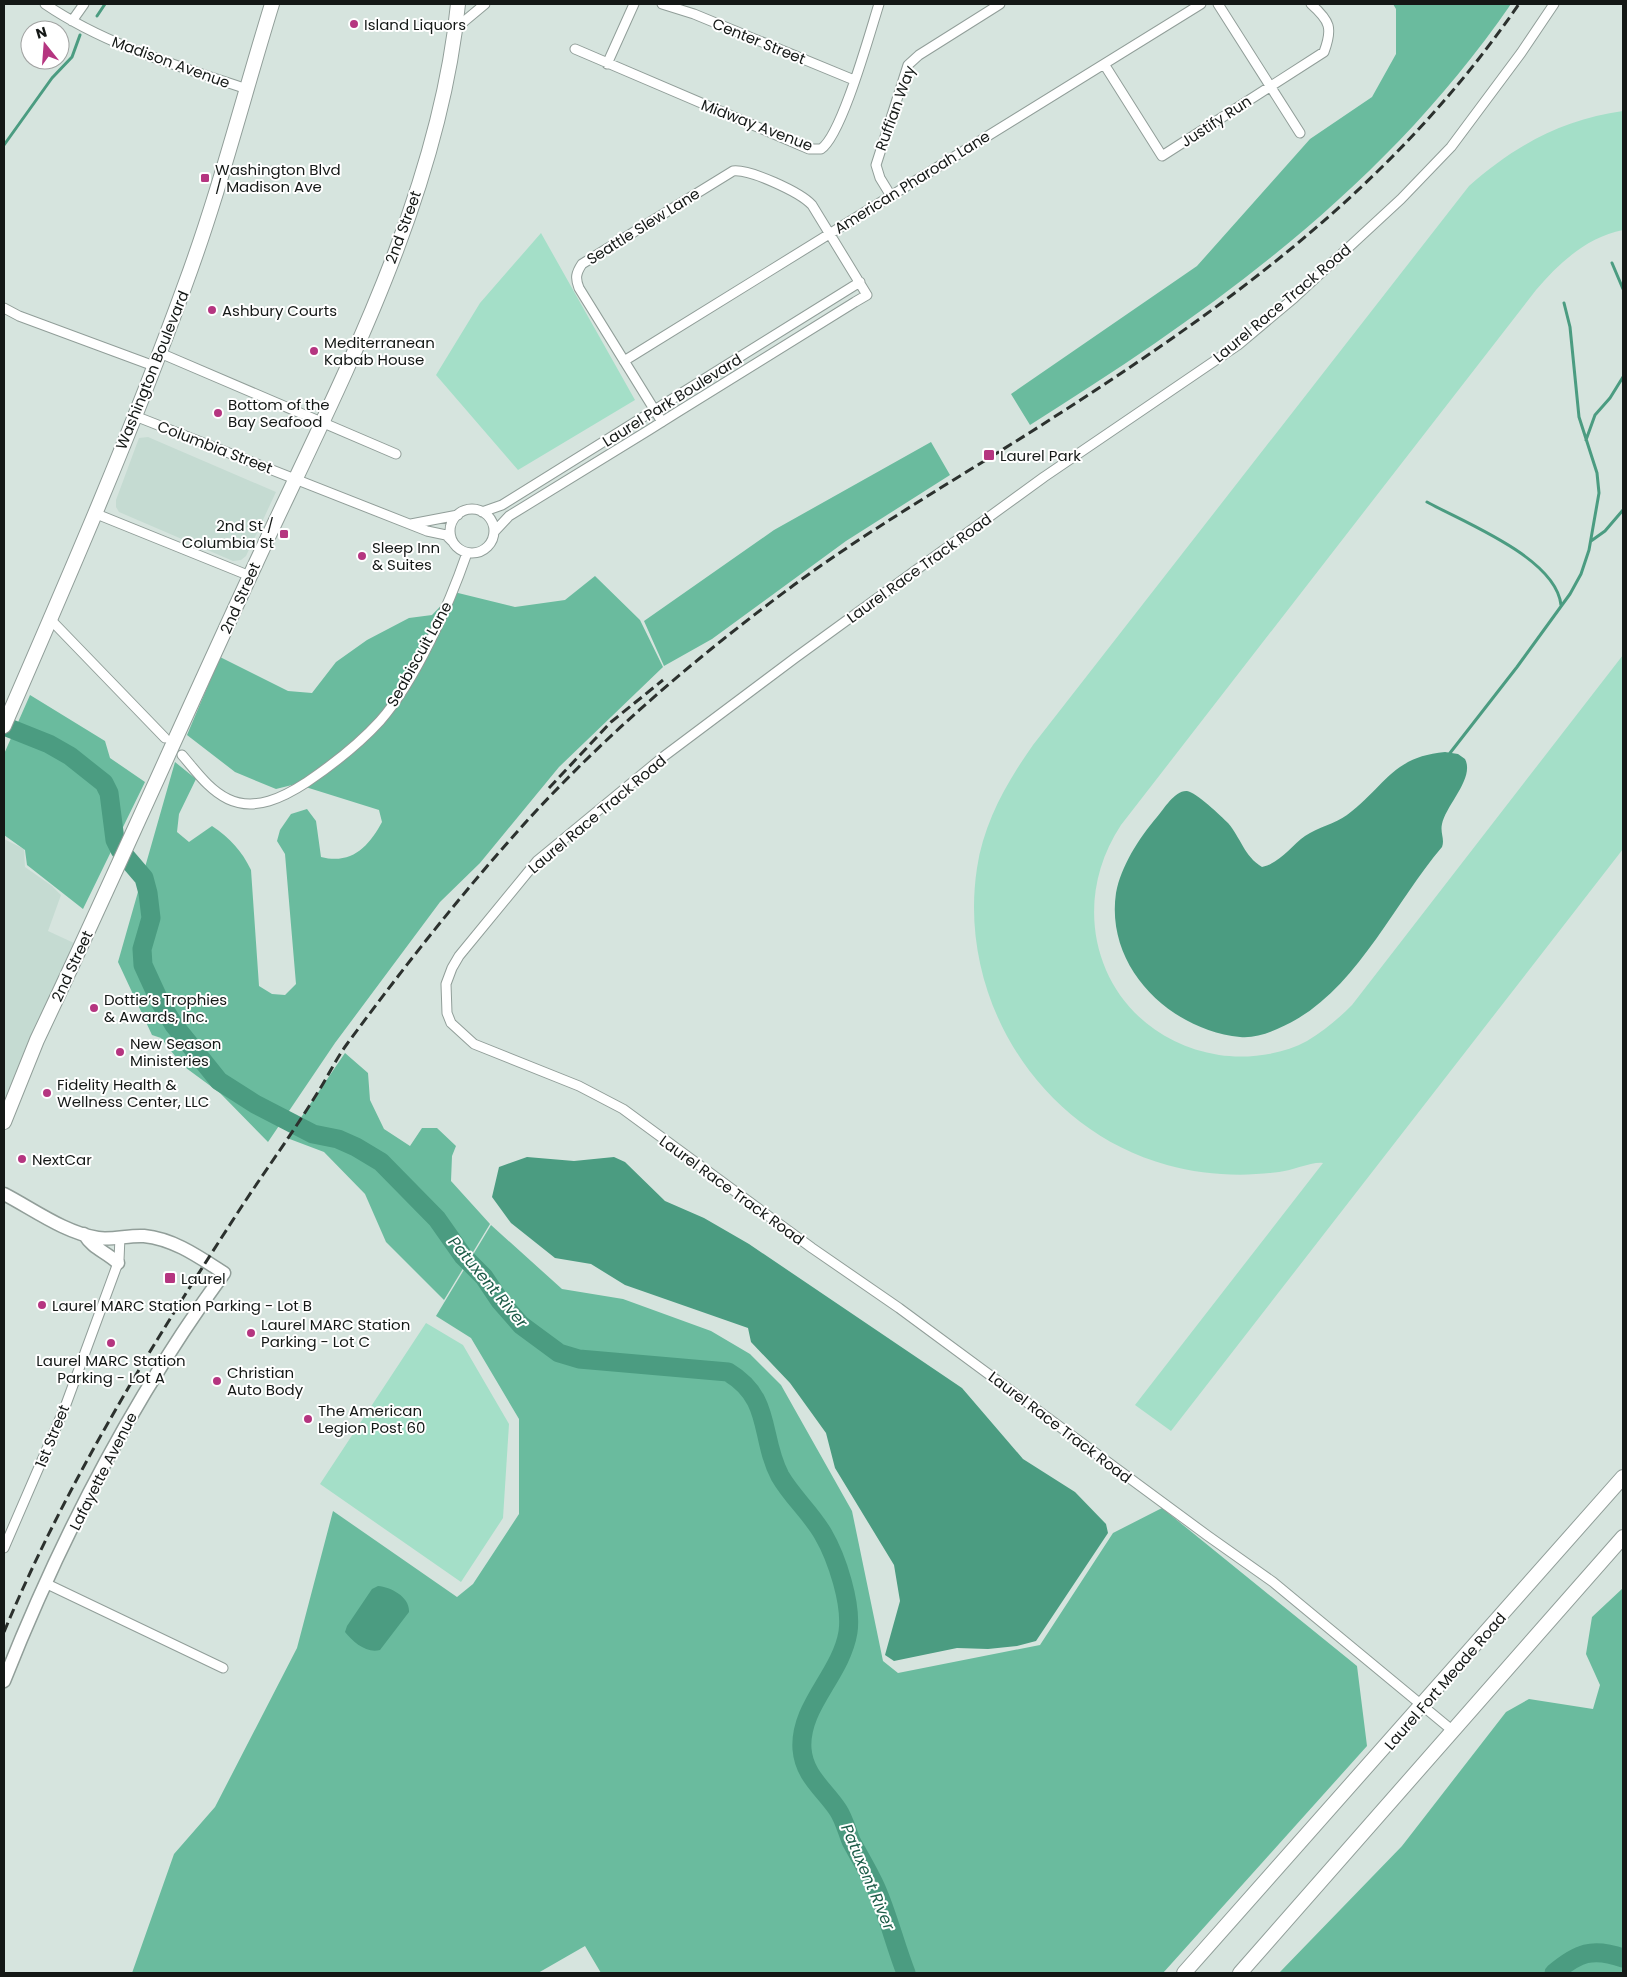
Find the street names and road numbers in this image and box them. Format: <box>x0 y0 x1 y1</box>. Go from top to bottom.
street label: Center Street <box>709 13 809 69</box>
street label: Madison Avenue <box>109 31 233 93</box>
street label: Ruffian Way <box>870 62 920 154</box>
street label: Justify Run <box>1177 90 1255 152</box>
street label: Midway Avenue <box>698 94 816 156</box>
street label: American Pharoah Lane <box>830 125 994 239</box>
street label: Seattle Slew Lane <box>582 183 704 269</box>
street label: 2nd Street <box>380 188 426 266</box>
street label: Laurel Race Track Road <box>1209 239 1355 367</box>
street label: Washington Boulevard <box>110 287 194 453</box>
street label: Laurel Park Boulevard <box>598 349 746 451</box>
street label: Columbia Street <box>154 415 276 479</box>
street label: Laurel Race Track Road <box>842 508 996 628</box>
street label: 2nd Street <box>215 559 265 637</box>
street label: Seabiscuit Lane <box>381 598 457 710</box>
street label: Laurel Race Track Road <box>524 750 670 878</box>
street label: 2nd Street <box>46 927 98 1005</box>
street label: Laurel Race Track Road <box>655 1130 809 1250</box>
street label: Laurel Race Track Road <box>984 1366 1136 1488</box>
street label: 1st Street <box>30 1401 74 1471</box>
street label: Lafayette Avenue <box>64 1408 142 1534</box>
street label: Laurel Fort Meade Road <box>1379 1608 1511 1754</box>

